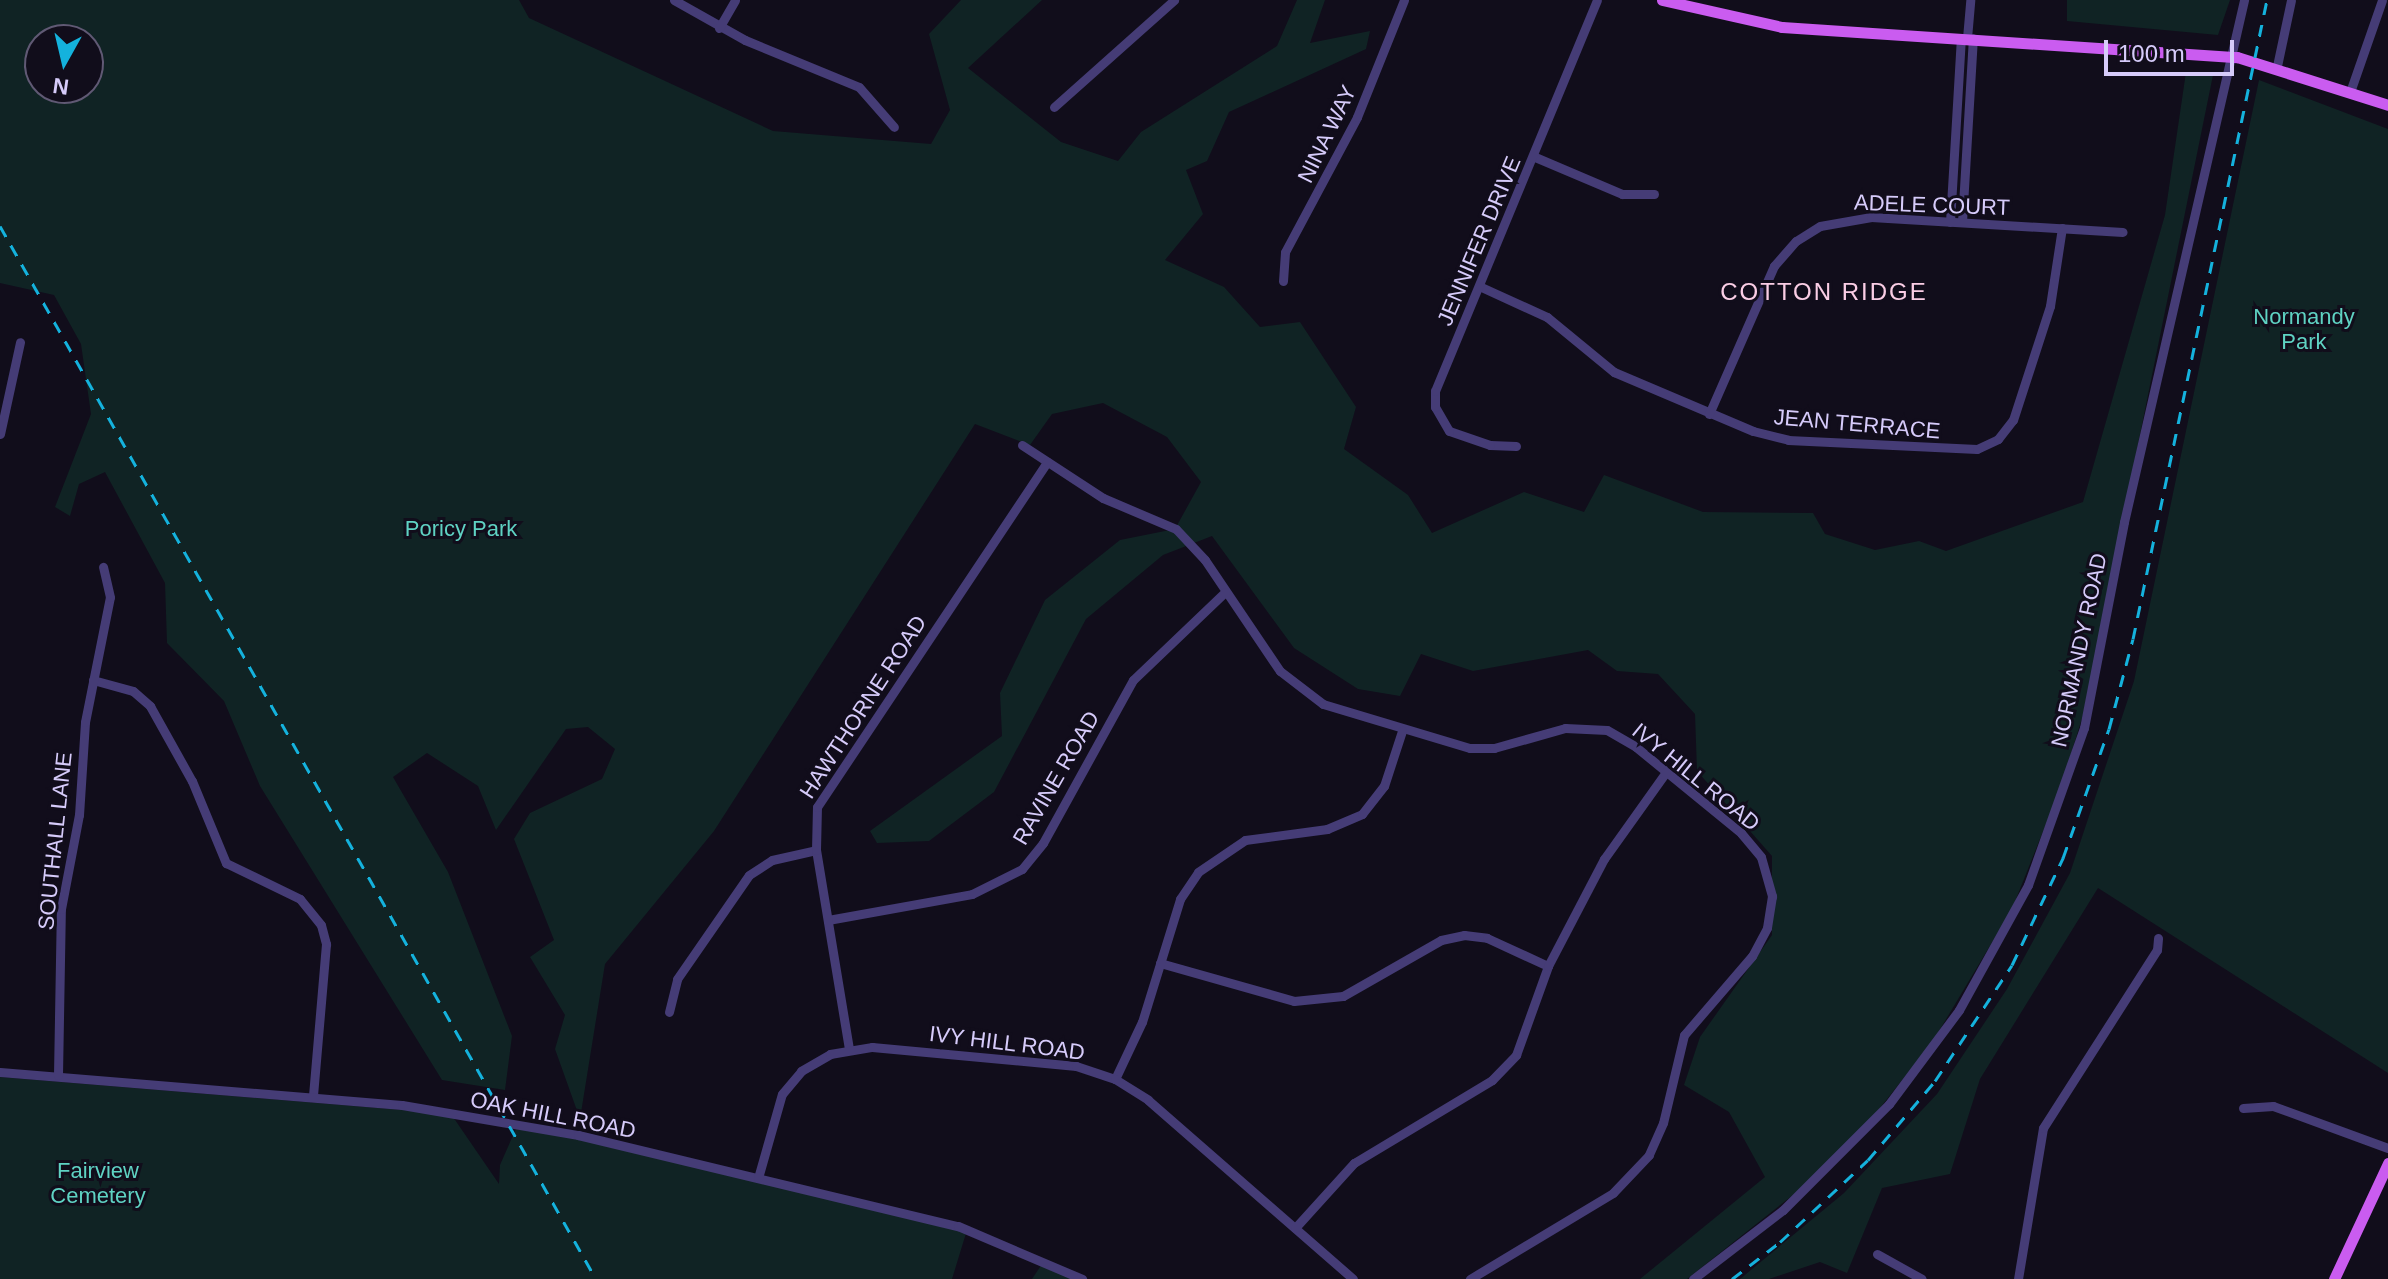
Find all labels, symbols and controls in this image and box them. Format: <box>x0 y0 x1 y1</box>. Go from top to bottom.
north arrow <box>24 24 104 104</box>
scale bar <box>2108 24 2238 74</box>
text: 100 m <box>2118 40 2185 67</box>
text: N <box>51 73 70 100</box>
street label: NINA WAY <box>1292 80 1362 188</box>
street label: JENNIFER DRIVE <box>1432 153 1526 329</box>
street label: ADELE COURT <box>1854 189 2010 221</box>
district label: COTTON RIDGE <box>1720 278 1928 306</box>
park label: Normandy Park <box>2253 303 2355 354</box>
street label: JEAN TERRACE <box>1772 404 1942 444</box>
park label: Poricy Park <box>405 516 517 542</box>
street label: NORMANDY ROAD <box>2046 550 2112 750</box>
street label: HAWTHORNE ROAD <box>794 610 932 804</box>
street label: RAVINE ROAD <box>1007 706 1105 850</box>
street label: IVY HILL ROAD <box>1626 717 1766 837</box>
street label: SOUTHALL LANE <box>32 750 78 932</box>
street label: IVY HILL ROAD <box>927 1020 1087 1066</box>
street label: OAK HILL ROAD <box>468 1086 638 1144</box>
park label: Fairview Cemetery <box>50 1157 146 1208</box>

